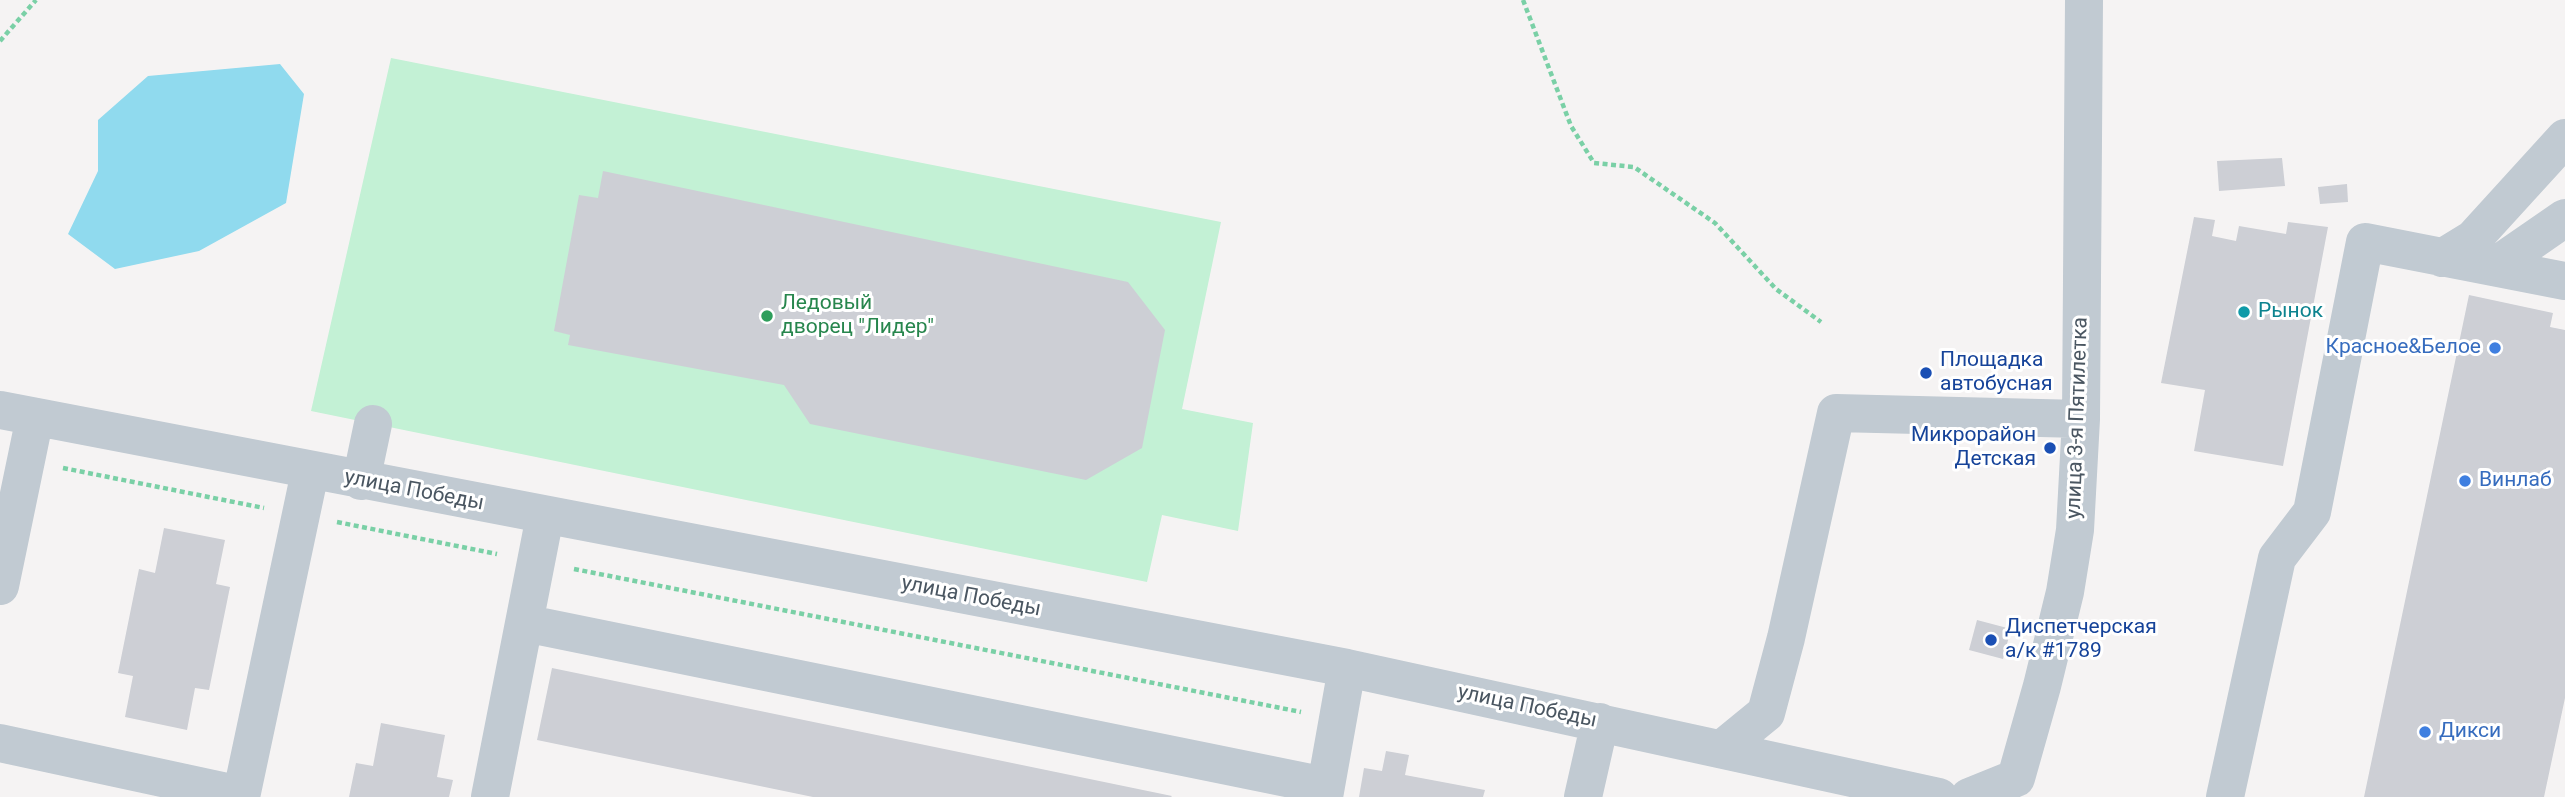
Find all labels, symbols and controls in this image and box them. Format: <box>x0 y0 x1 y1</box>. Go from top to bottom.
place label: Ледовый дворец "Лидер" <box>781 291 934 341</box>
place label: Рынок <box>2258 299 2323 325</box>
marker: Рынок <box>2236 304 2252 320</box>
marker: Ледовый дворец "Лидер" <box>759 308 775 324</box>
street label: улица 3-я Пятилетка <box>2062 317 2094 519</box>
place label: Красное&Белое <box>2326 335 2481 361</box>
marker: Красное&Белое <box>2487 340 2503 356</box>
place label: Площадка автобусная <box>1940 348 2052 398</box>
marker: Площадка автобусная <box>1918 365 1934 381</box>
place label: Микрорайон Детская <box>1911 423 2036 473</box>
marker: Микрорайон Детская <box>2042 440 2058 456</box>
street label: улица Победы <box>342 465 486 517</box>
place label: Винлаб <box>2479 468 2551 494</box>
marker: Винлаб <box>2457 473 2473 489</box>
street label: улица Победы <box>899 571 1043 623</box>
place label: Диспетчерская а/к #1789 <box>2005 615 2157 665</box>
marker: Диспетчерская а/к #1789 <box>1983 632 1999 648</box>
street label: улица Победы <box>1455 680 1599 734</box>
place label: Дикси <box>2439 719 2501 745</box>
marker: Дикси <box>2417 724 2433 740</box>

